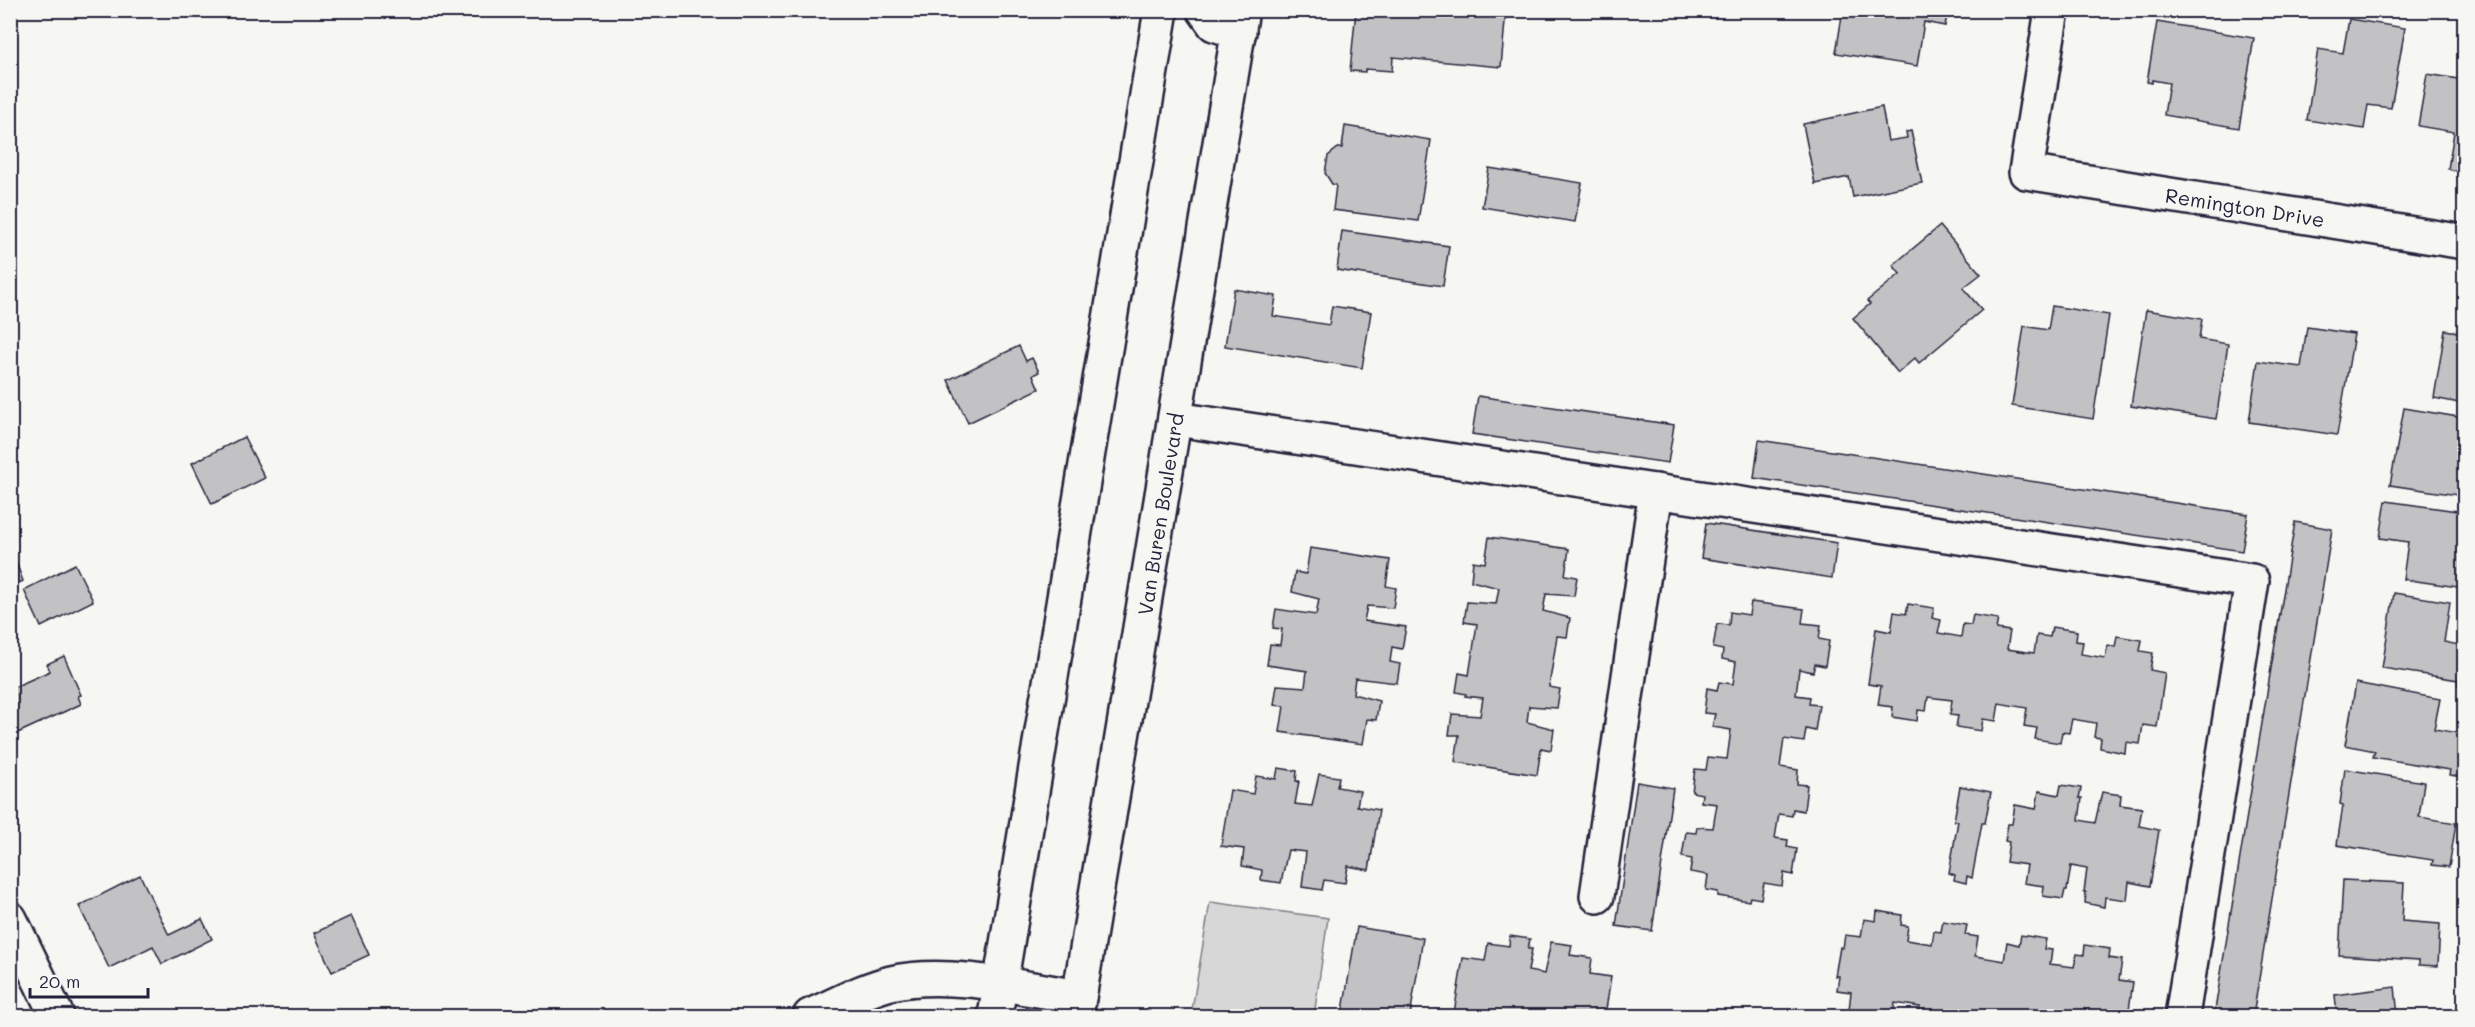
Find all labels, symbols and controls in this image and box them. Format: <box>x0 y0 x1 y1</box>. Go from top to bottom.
street label: Remington Drive <box>2163 182 2327 232</box>
street label: Van Buren Boulevard <box>1131 411 1189 617</box>
scale bar <box>30 961 148 999</box>
text: 20 m <box>39 969 80 993</box>

